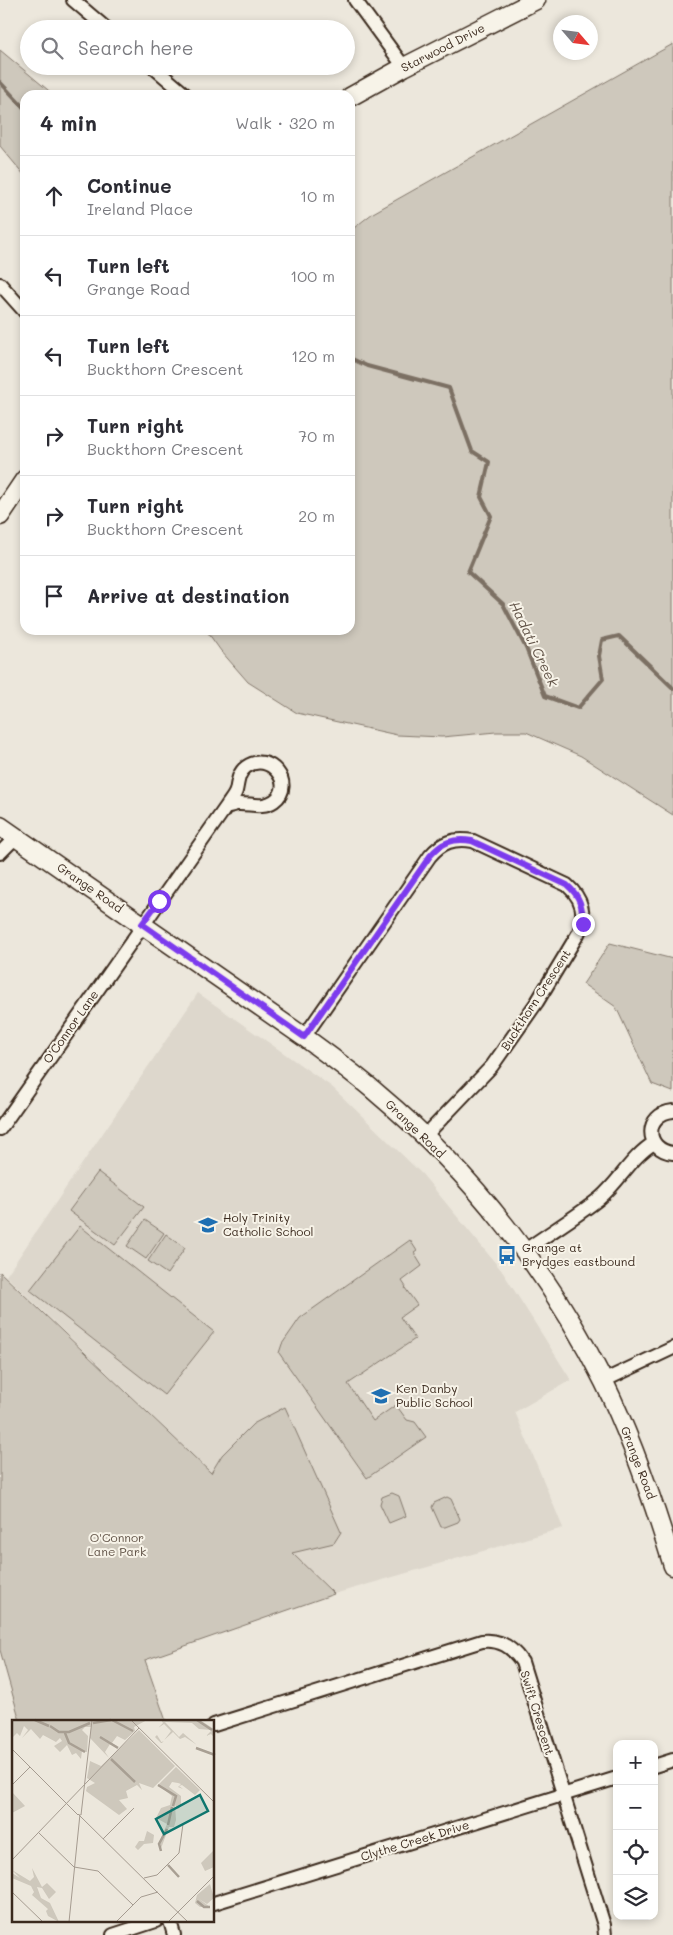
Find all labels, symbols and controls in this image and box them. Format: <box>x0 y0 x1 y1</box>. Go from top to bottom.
north arrow <box>553 15 598 60</box>
street label: Starwood Drive <box>398 19 487 75</box>
search box <box>20 20 355 75</box>
icon: search <box>38 34 66 62</box>
text: Search here <box>78 35 194 60</box>
text: 4 min <box>40 109 97 136</box>
text: Walk · 320 m <box>235 112 335 133</box>
text: Continue <box>87 173 172 198</box>
icon: ahead <box>40 182 68 210</box>
text: 10 m <box>300 185 335 206</box>
text: Ireland Place <box>87 198 193 219</box>
text: Turn left <box>87 253 170 278</box>
icon: left <box>40 262 68 290</box>
text: 100 m <box>290 265 335 286</box>
text: Grange Road <box>87 278 190 299</box>
text: Turn left <box>87 333 170 358</box>
icon: left <box>40 342 68 370</box>
text: 120 m <box>291 345 335 366</box>
text: Buckthorn Crescent <box>87 358 244 379</box>
text: Turn right <box>87 413 184 438</box>
icon: right <box>40 422 68 450</box>
text: 70 m <box>298 425 335 446</box>
text: Buckthorn Crescent <box>87 438 244 459</box>
text: Turn right <box>87 493 184 518</box>
icon: right <box>40 502 68 530</box>
text: 20 m <box>298 505 335 526</box>
text: Buckthorn Crescent <box>87 518 244 539</box>
icon: arrive <box>40 582 68 610</box>
text: Arrive at destination <box>87 583 290 608</box>
water label: Hadati Creek <box>506 598 564 690</box>
street label: Grange Road <box>54 858 127 916</box>
route start <box>148 890 171 913</box>
route end <box>572 913 595 936</box>
street label: Buckthorn Crescent <box>496 946 574 1053</box>
street label: O'Connor Lane <box>39 987 101 1066</box>
street label: Grange Road <box>382 1096 449 1161</box>
place label: Holy Trinity Catholic School <box>223 1209 314 1239</box>
school or university icon: Holy Trinity Catholic School <box>197 1214 219 1236</box>
place label: Grange at Brydges eastbound <box>522 1239 635 1269</box>
bus stop icon: Grange at Brydges eastbound <box>496 1244 518 1266</box>
place label: Ken Danby Public School <box>396 1380 473 1410</box>
school or university icon: Ken Danby Public School <box>370 1385 392 1407</box>
street label: Grange Road <box>618 1424 660 1502</box>
park label: O'Connor Lane Park <box>88 1529 146 1559</box>
street label: Swift Crescent <box>517 1668 558 1757</box>
inset map <box>12 1720 215 1922</box>
map controls <box>613 1740 658 1920</box>
button: + <box>613 1740 658 1785</box>
button: − <box>613 1785 658 1830</box>
street label: Clythe Creek Drive <box>359 1816 471 1864</box>
button: locate <box>613 1830 658 1875</box>
button: layers <box>613 1875 658 1920</box>

